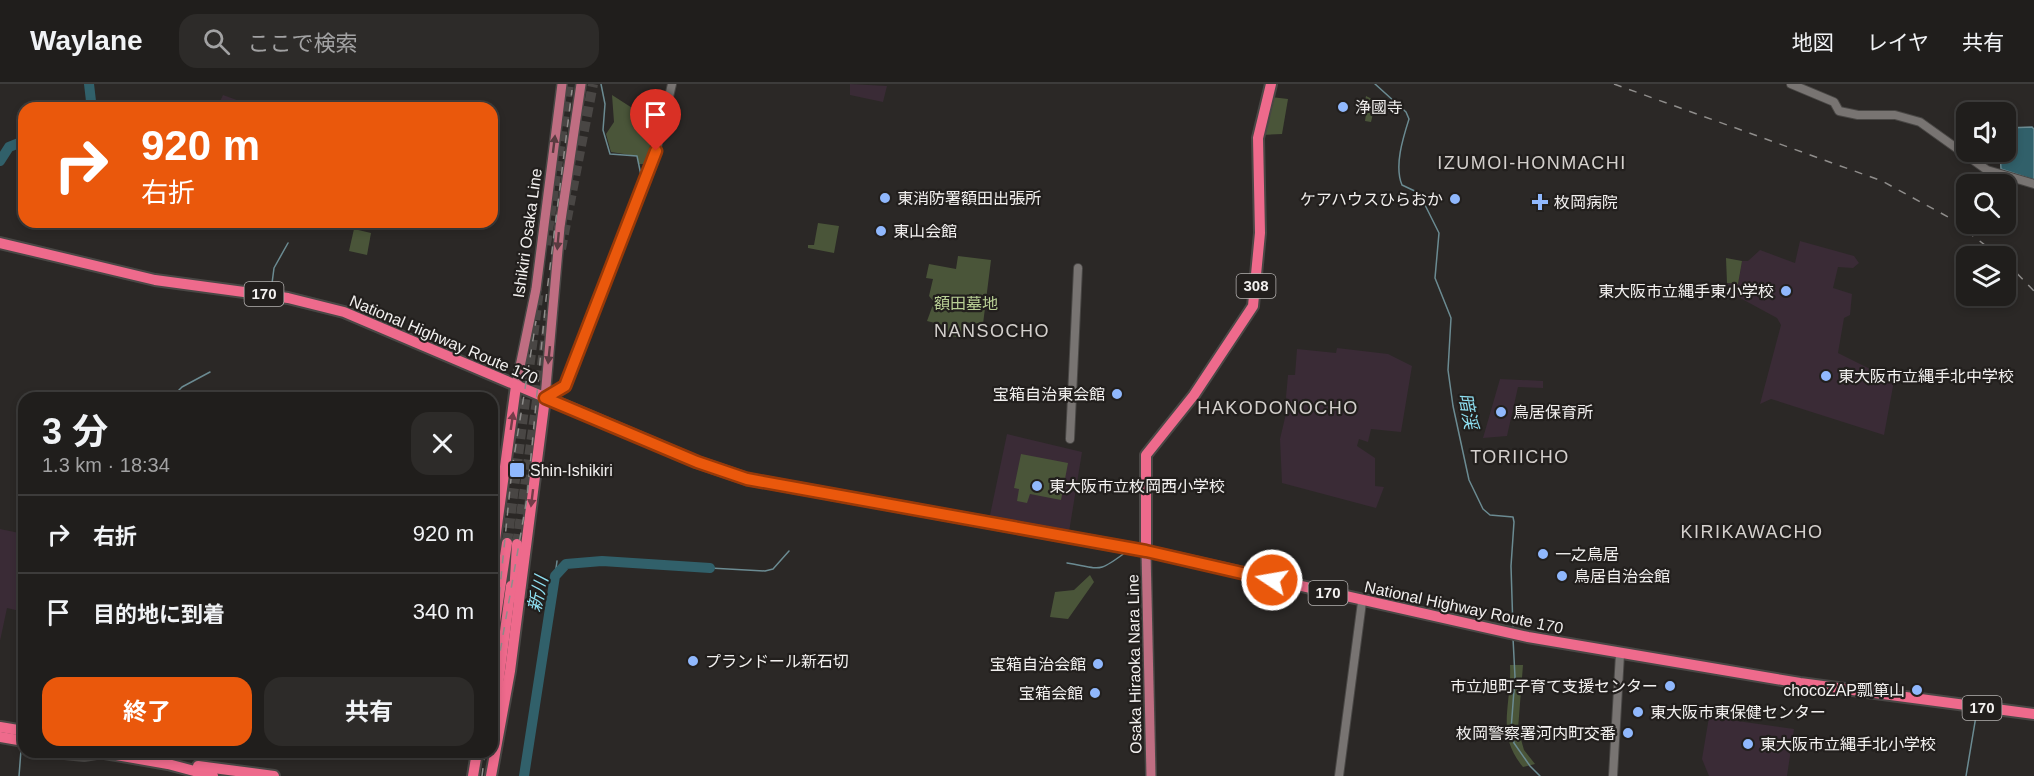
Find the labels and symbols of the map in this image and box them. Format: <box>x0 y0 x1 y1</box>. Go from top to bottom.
pin <box>630 89 681 151</box>
place label: 浄國寺 <box>1355 99 1403 116</box>
marker: 浄國寺 <box>1336 100 1350 114</box>
one-way arrow <box>549 135 559 154</box>
district label: IZUMOI-HONMACHI <box>1437 153 1627 173</box>
street label: Ishikiri Osaka Line <box>510 167 545 299</box>
place label: 東消防署額田出張所 <box>897 190 1041 207</box>
marker: 東消防署額田出張所 <box>878 191 892 205</box>
place label: ケアハウスひらおか <box>1300 191 1443 208</box>
marker: ケアハウスひらおか <box>1448 192 1462 206</box>
marker: 枚岡病院 <box>1531 193 1549 211</box>
place label: 枚岡病院 <box>1554 194 1618 211</box>
place label: 東山会館 <box>893 223 957 240</box>
marker: 東山会館 <box>874 224 888 238</box>
one-way arrow <box>553 232 563 251</box>
road number: 308 <box>1236 274 1276 298</box>
road number: 170 <box>244 282 284 306</box>
place label: 東大阪市立縄手東小学校 <box>1598 283 1774 300</box>
marker: 東大阪市立縄手東小学校 <box>1779 284 1793 298</box>
street label: National Highway Route 170 <box>347 292 541 387</box>
park label: 額田墓地 <box>934 295 998 312</box>
district label: NANSOCHO <box>934 321 1050 341</box>
one-way arrow <box>544 346 554 365</box>
place label: 東大阪市立縄手北中学校 <box>1838 368 2014 385</box>
marker: 東大阪市立縄手北中学校 <box>1819 369 1833 383</box>
place label: 宝箱自治東会館 <box>993 386 1105 403</box>
marker: 宝箱自治東会館 <box>1110 387 1124 401</box>
water label: 暗渓 <box>1455 391 1482 433</box>
district label: HAKODONOCHO <box>1197 398 1359 418</box>
place label: 鳥居保育所 <box>1513 404 1593 421</box>
marker: 鳥居保育所 <box>1494 405 1508 419</box>
one-way arrow <box>507 412 516 431</box>
district label: TORIICHO <box>1470 447 1570 467</box>
marker: Shin-Ishikiri <box>508 461 526 479</box>
place label: Shin-Ishikiri <box>530 462 613 479</box>
place label: 東大阪市立枚岡西小学校 <box>1049 478 1225 495</box>
marker: 東大阪市立枚岡西小学校 <box>1030 479 1044 493</box>
one-way arrow <box>528 489 537 508</box>
district label: KIRIKAWACHO <box>1680 522 1824 542</box>
place label: 一之鳥居 <box>1555 546 1619 563</box>
marker: 一之鳥居 <box>1536 547 1550 561</box>
position arrow <box>1240 548 1304 612</box>
place label: 鳥居自治会館 <box>1574 568 1670 585</box>
marker: 鳥居自治会館 <box>1555 569 1569 583</box>
water label: 新川 <box>524 572 552 614</box>
street label: Osaka Hiraoka Nara Line <box>1124 574 1145 754</box>
street label: National Highway Route 170 <box>1363 578 1565 637</box>
road number: 170 <box>1308 581 1348 605</box>
place label: プランドール新石切 <box>705 653 849 670</box>
marker: プランドール新石切 <box>686 654 700 668</box>
place label: 宝箱自治会館 <box>990 656 1086 673</box>
marker: 宝箱自治会館 <box>1091 657 1105 671</box>
place label: 市立旭町子育て支援センター <box>1450 678 1658 695</box>
marker: 市立旭町子育て支援センター <box>1663 679 1677 693</box>
place label: chocoZAP瓢箪山 <box>1783 682 1905 699</box>
marker: chocoZAP瓢箪山 <box>1910 683 1924 697</box>
place label: 宝箱会館 <box>1019 685 1083 702</box>
marker: 宝箱会館 <box>1088 686 1102 700</box>
road number: 170 <box>1962 696 2002 720</box>
place label: 東大阪市東保健センター <box>1650 704 1826 721</box>
marker: 東大阪市東保健センター <box>1631 705 1645 719</box>
place label: 枚岡警察署河内町交番 <box>1456 725 1616 742</box>
marker: 枚岡警察署河内町交番 <box>1621 726 1635 740</box>
place label: 東大阪市立縄手北小学校 <box>1760 736 1936 753</box>
marker: 東大阪市立縄手北小学校 <box>1741 737 1755 751</box>

